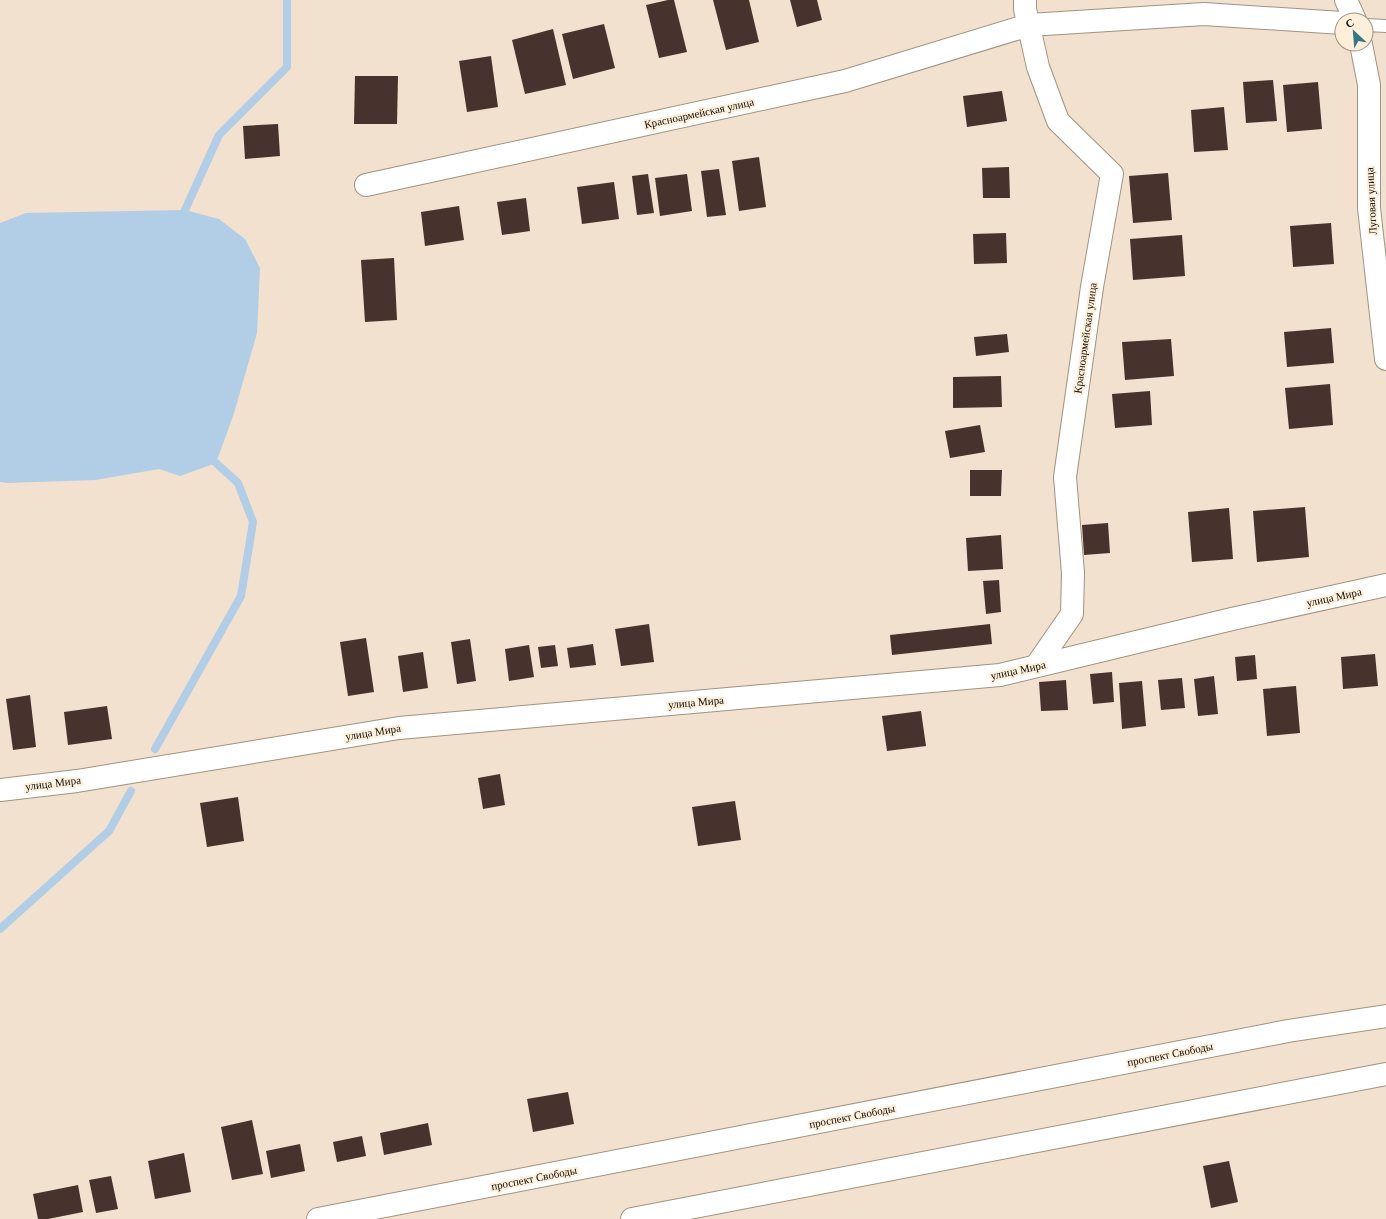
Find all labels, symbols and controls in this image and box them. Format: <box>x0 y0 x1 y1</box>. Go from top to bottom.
north arrow <box>1334 12 1374 52</box>
text: С <box>1343 16 1356 30</box>
street label: Красноармейская улица <box>643 95 755 130</box>
street label: Луговая улица <box>1363 167 1379 235</box>
street label: Красноармейская улица <box>1071 282 1099 394</box>
street label: улица Мира <box>1305 585 1363 609</box>
street label: улица Мира <box>989 658 1047 682</box>
street label: улица Мира <box>668 694 725 710</box>
street label: улица Мира <box>344 722 402 742</box>
street label: улица Мира <box>24 774 82 792</box>
street label: проспект Свободы <box>1126 1040 1215 1068</box>
street label: проспект Свободы <box>808 1102 897 1130</box>
street label: проспект Свободы <box>490 1164 579 1192</box>

